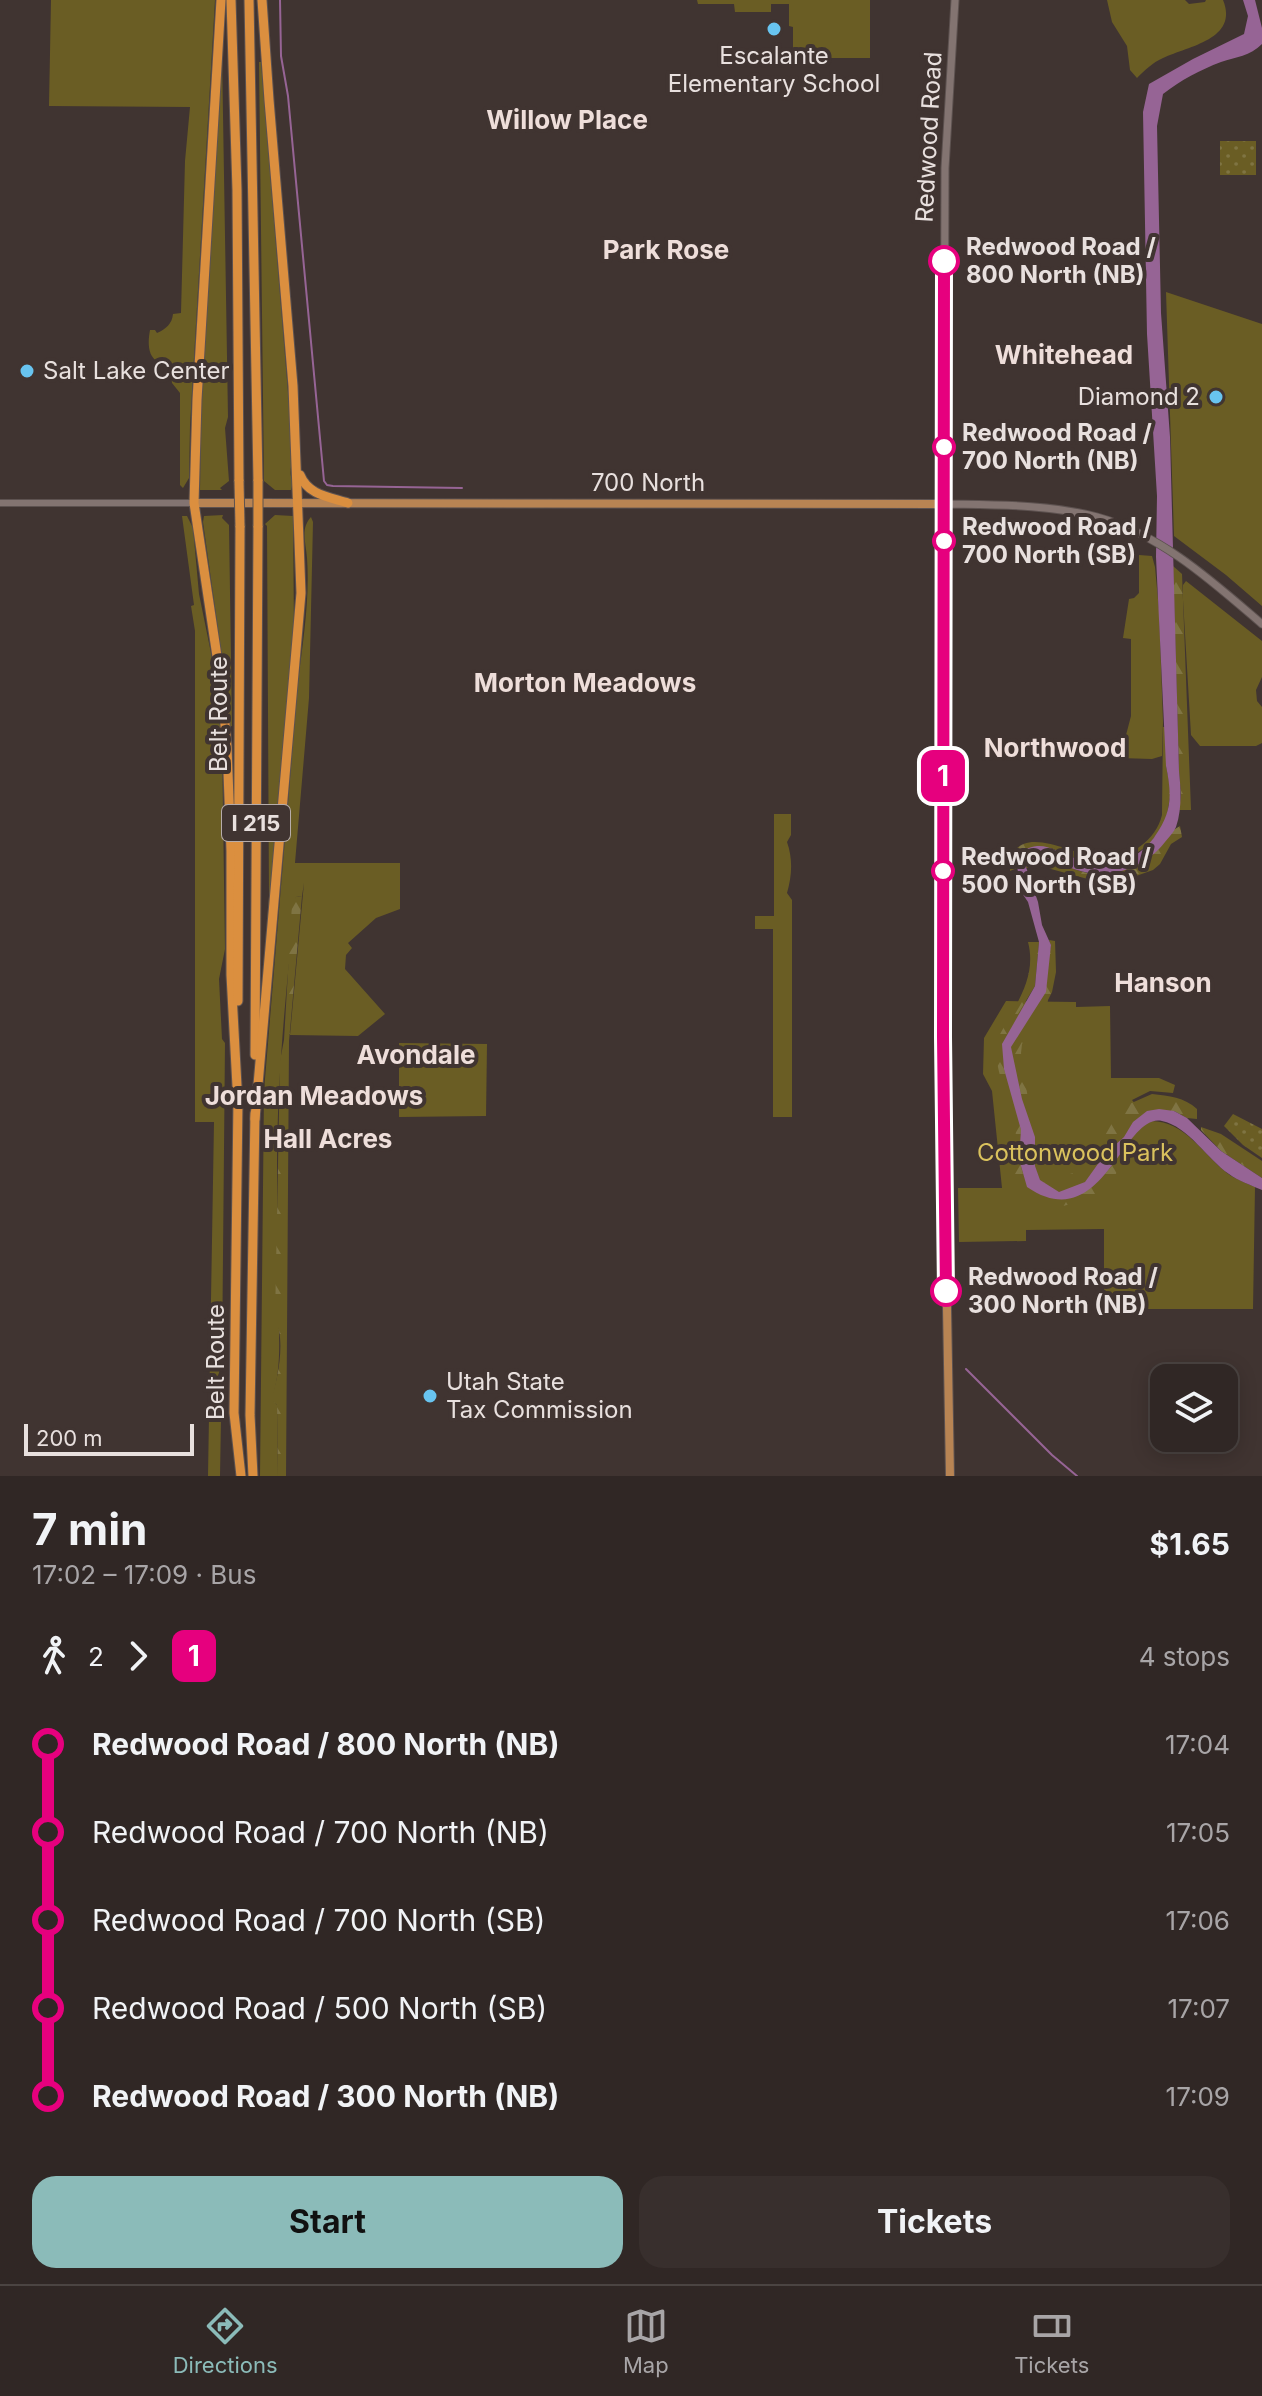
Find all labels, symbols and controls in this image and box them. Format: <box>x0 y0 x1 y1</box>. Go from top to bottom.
marker: Escalante Elementary School <box>765 20 783 38</box>
place label: Escalante Elementary School <box>668 41 880 98</box>
street label: Redwood Road <box>910 51 947 223</box>
district label: Willow Place <box>486 104 648 135</box>
place label: Redwood Road / 800 North (NB) <box>966 232 1156 289</box>
district label: Park Rose <box>603 234 729 265</box>
marker: Redwood Road / 800 North (NB) <box>929 246 959 276</box>
district label: Whitehead <box>995 339 1133 370</box>
place label: Salt Lake Center <box>43 356 229 385</box>
marker: Salt Lake Center <box>18 362 36 380</box>
place label: Diamond 2 <box>1078 382 1200 411</box>
marker: Diamond 2 <box>1207 388 1225 406</box>
place label: Redwood Road / 700 North (NB) <box>962 418 1152 475</box>
marker: Redwood Road / 700 North (NB) <box>933 436 955 458</box>
street label: 700 North <box>591 468 705 497</box>
place label: Redwood Road / 700 North (SB) <box>962 512 1152 569</box>
marker: Redwood Road / 700 North (SB) <box>933 530 955 552</box>
street label: Belt Route <box>204 656 233 772</box>
district label: Morton Meadows <box>474 667 696 698</box>
district label: Northwood <box>984 732 1126 763</box>
line badge: 1 <box>917 750 969 802</box>
text: 1 <box>937 759 949 793</box>
road number: I 215 <box>222 805 290 841</box>
place label: Redwood Road / 500 North (SB) <box>961 842 1151 899</box>
marker: Redwood Road / 500 North (SB) <box>932 860 954 882</box>
district label: Hanson <box>1114 967 1212 998</box>
district label: Avondale <box>357 1039 475 1070</box>
district label: Jordan Meadows <box>205 1080 423 1111</box>
district label: Hall Acres <box>264 1123 392 1154</box>
park label: Cottonwood Park <box>977 1138 1173 1167</box>
place label: Redwood Road / 300 North (NB) <box>968 1262 1158 1319</box>
marker: Redwood Road / 300 North (NB) <box>931 1276 961 1306</box>
street label: Belt Route <box>201 1304 230 1420</box>
map controls <box>1150 1364 1238 1452</box>
button: layers <box>1150 1364 1238 1452</box>
place label: Utah State Tax Commission <box>446 1367 633 1424</box>
marker: Utah State Tax Commission <box>421 1387 439 1405</box>
scale bar <box>24 1420 194 1456</box>
text: 200 m <box>36 1425 103 1451</box>
text: 7 min <box>32 1502 147 1556</box>
text: $1.65 <box>1150 1526 1230 1562</box>
text: 17:02 – 17:09 · Bus <box>32 1559 256 1590</box>
icon: walk <box>32 1634 76 1678</box>
icon: forward <box>116 1634 160 1678</box>
text: 1 <box>188 1639 200 1673</box>
text: 2 <box>88 1641 104 1672</box>
text: 4 stops <box>1139 1641 1230 1672</box>
text: Redwood Road / 800 North (NB) <box>92 1726 560 1762</box>
text: 17:04 <box>1165 1729 1230 1760</box>
text: Redwood Road / 700 North (NB) <box>92 1814 549 1850</box>
text: 17:05 <box>1166 1817 1230 1848</box>
text: Redwood Road / 700 North (SB) <box>92 1902 545 1938</box>
text: 17:06 <box>1166 1905 1230 1936</box>
text: Redwood Road / 500 North (SB) <box>92 1990 547 2026</box>
text: 17:07 <box>1167 1993 1230 2024</box>
text: Redwood Road / 300 North (NB) <box>92 2078 559 2114</box>
text: 17:09 <box>1166 2081 1230 2112</box>
button: Start <box>32 2176 623 2268</box>
button: Tickets <box>639 2176 1230 2268</box>
tab: Directions <box>173 2304 278 2378</box>
tab: Map <box>623 2304 669 2378</box>
tab: Tickets <box>1014 2304 1089 2378</box>

